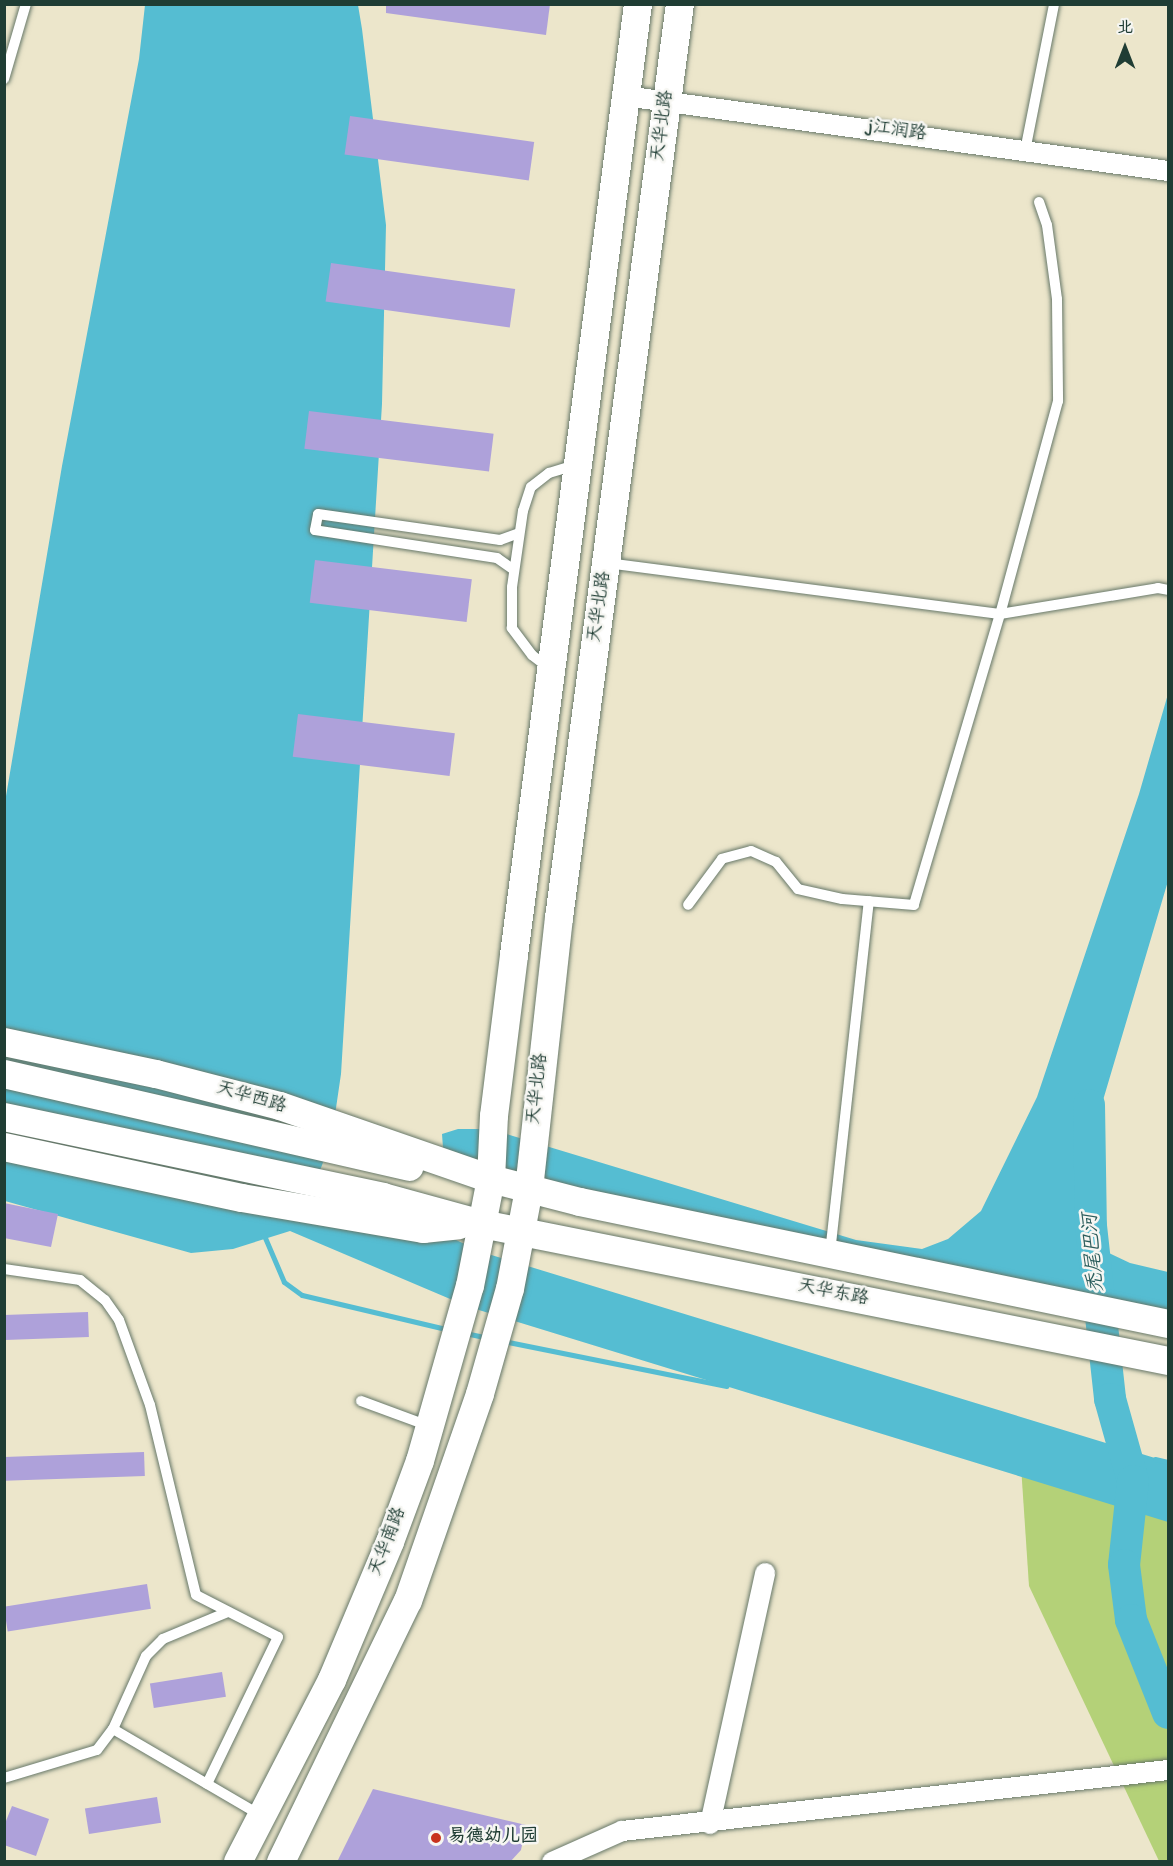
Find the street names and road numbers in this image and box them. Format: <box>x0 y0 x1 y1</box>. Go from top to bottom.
street label: 天华北路 <box>649 89 679 163</box>
street label: j江润路 <box>866 117 928 147</box>
street label: 天华北路 <box>585 570 617 644</box>
street label: 天华北路 <box>524 1052 554 1126</box>
street label: 天华西路 <box>213 1079 289 1119</box>
street label: 天华东路 <box>796 1277 870 1311</box>
street label: 天华南路 <box>366 1505 412 1579</box>

